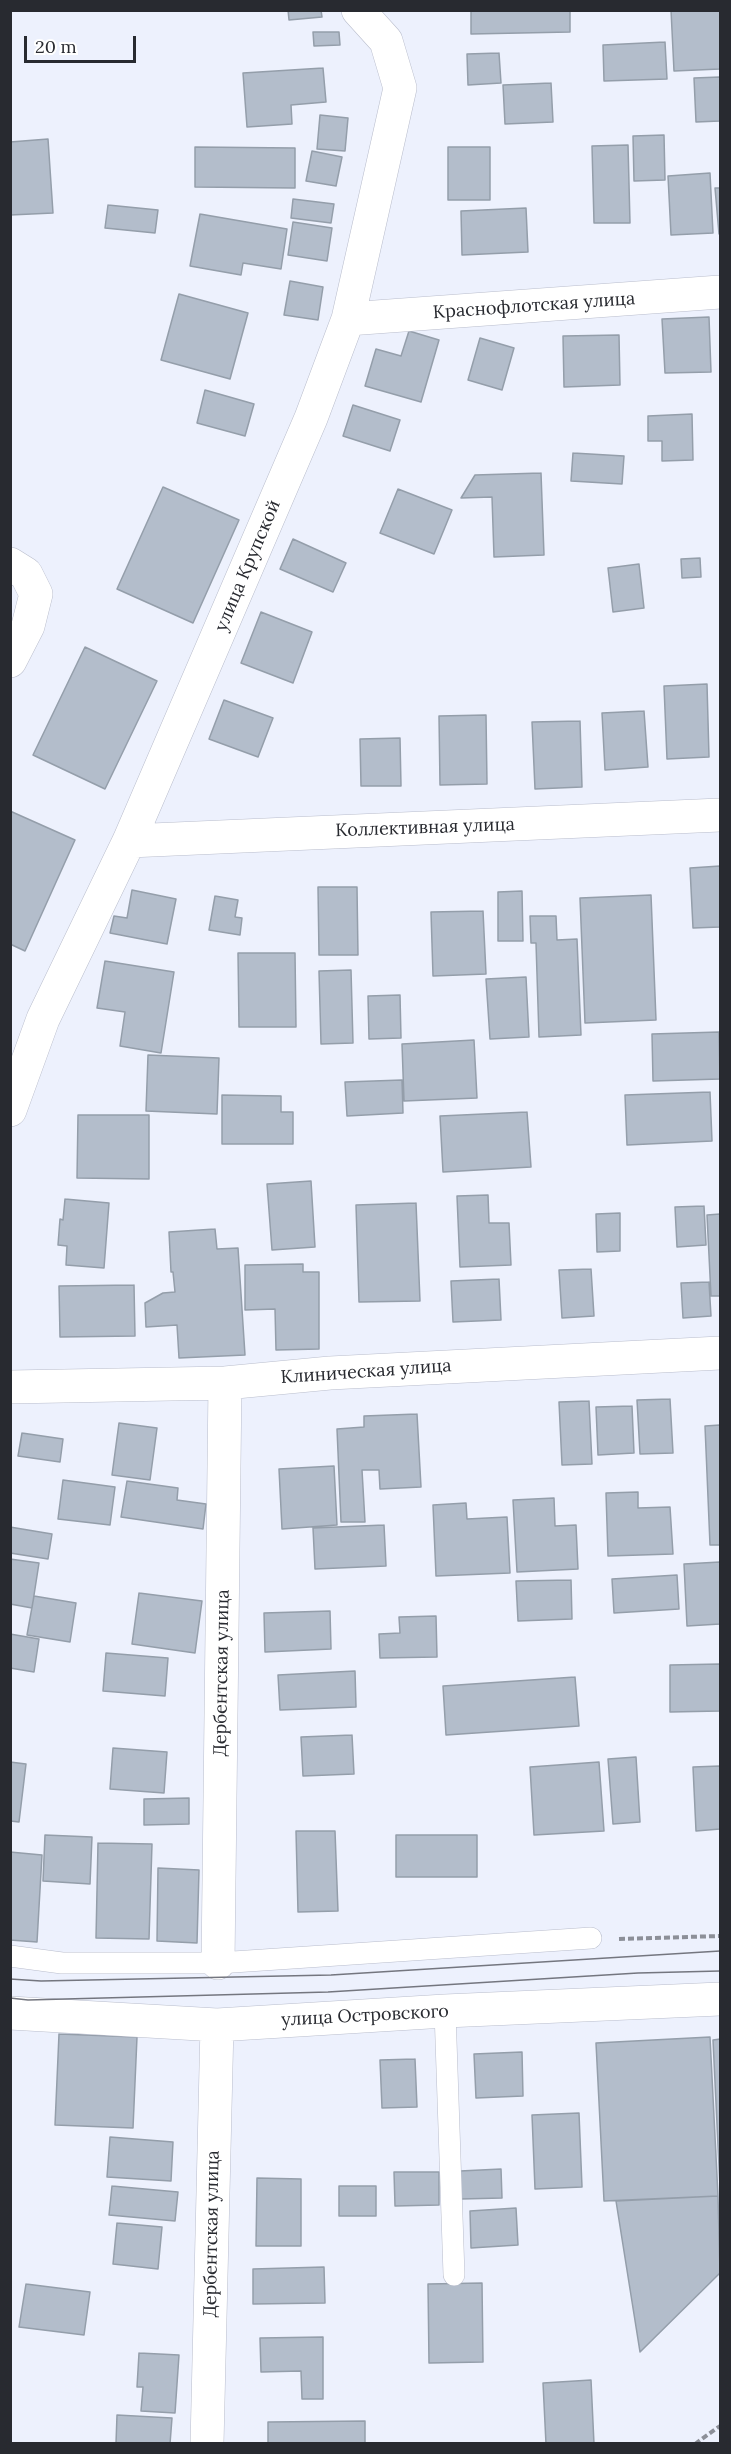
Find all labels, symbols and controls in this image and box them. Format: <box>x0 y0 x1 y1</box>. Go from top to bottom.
scale bar <box>27 24 140 62</box>
text: 20 m <box>35 35 77 58</box>
street label: Краснофлотская улица <box>432 288 636 324</box>
street label: улица Крупской <box>211 497 285 635</box>
street label: Коллективная улица <box>335 814 515 842</box>
street label: Клиническая улица <box>280 1355 452 1389</box>
street label: Дербентская улица <box>210 1589 234 1757</box>
street label: улица Островского <box>281 2001 449 2031</box>
street label: Дербентская улица <box>200 2150 224 2318</box>

